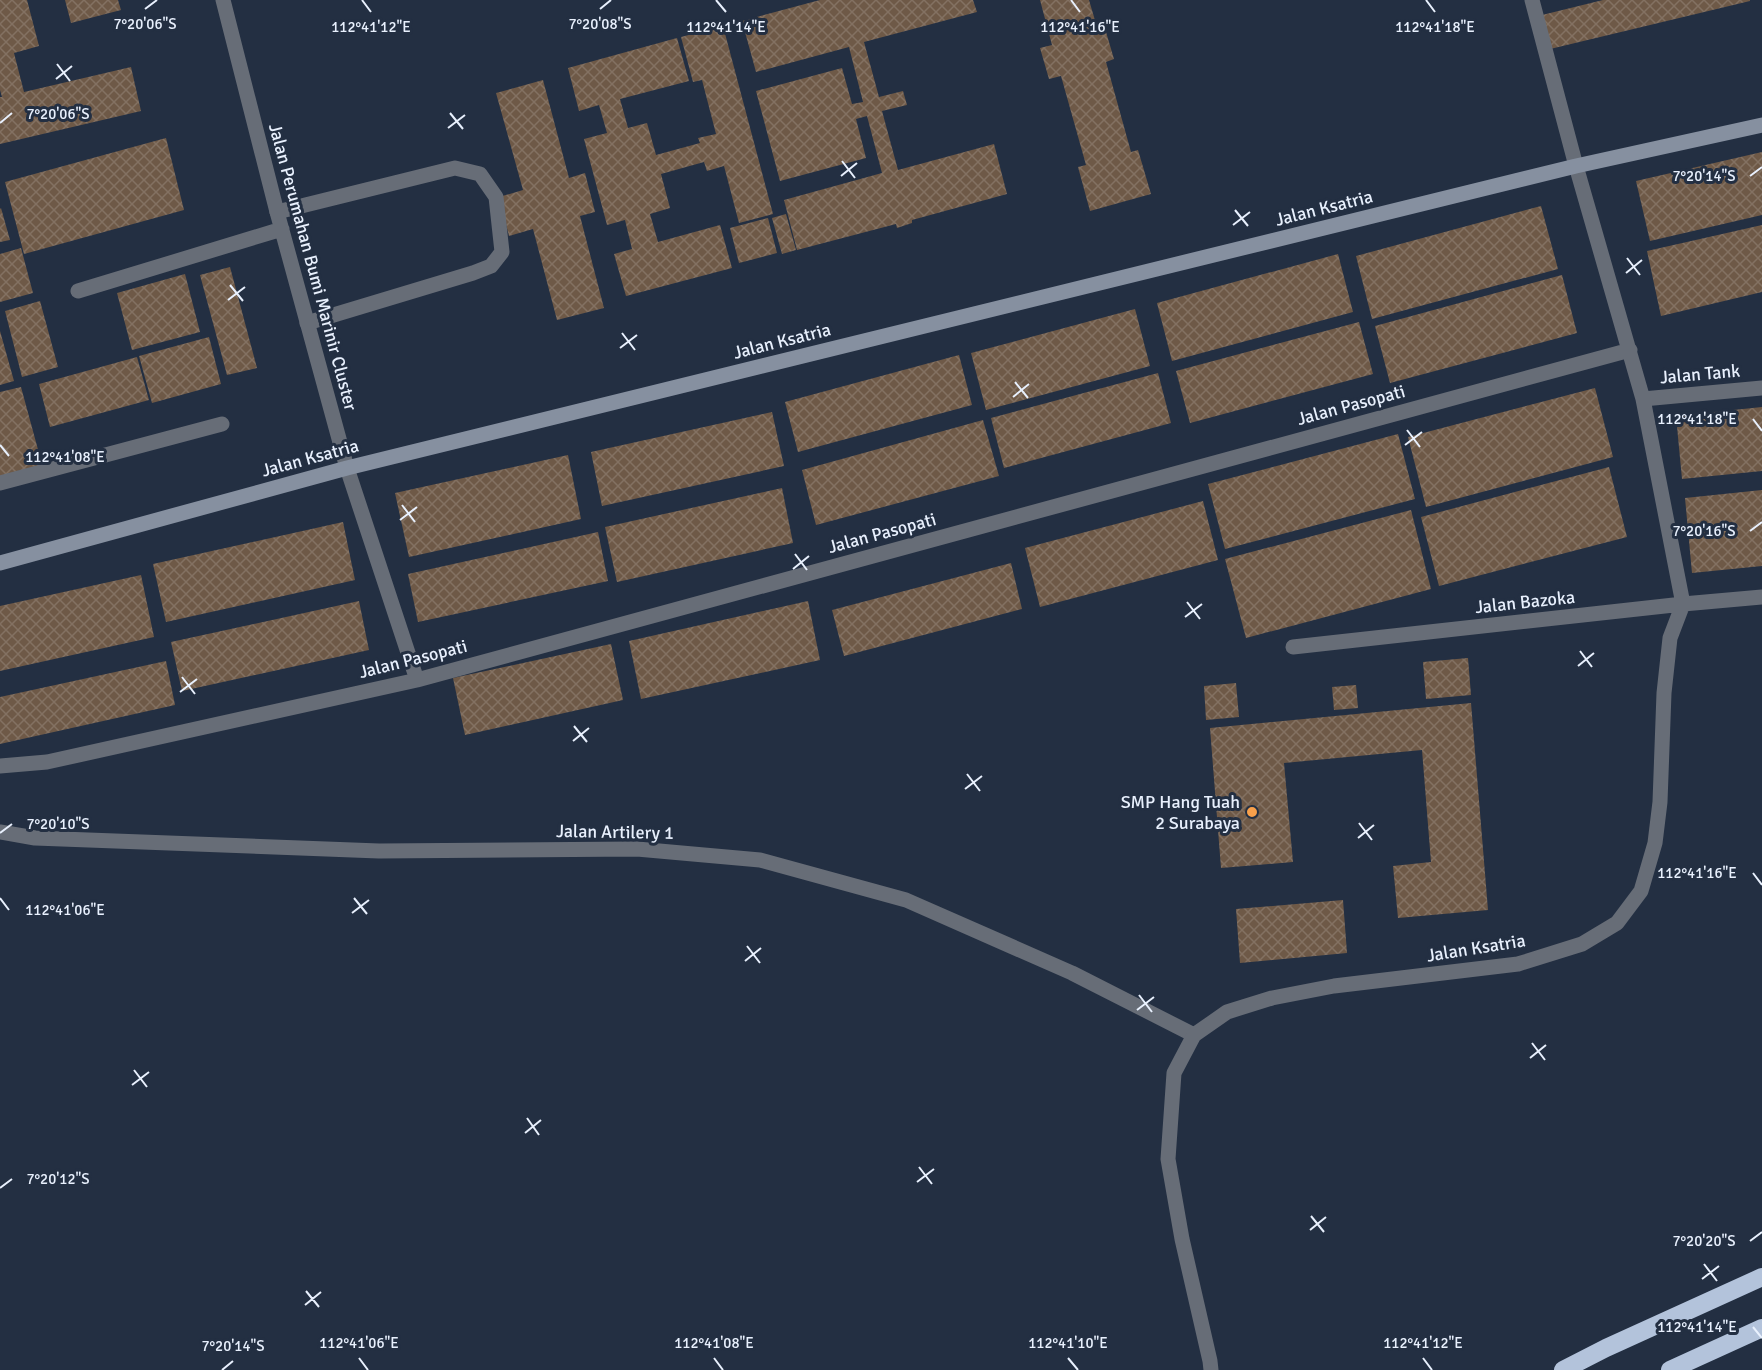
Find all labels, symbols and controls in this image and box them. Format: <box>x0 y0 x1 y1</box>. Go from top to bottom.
text: 7°20'06"S <box>113 15 177 33</box>
text: 7°20'08"S <box>568 15 632 33</box>
text: 112°41'12"E <box>331 18 411 36</box>
text: 112°41'14"E <box>686 18 766 36</box>
text: 112°41'16"E <box>1040 18 1120 36</box>
text: 112°41'18"E <box>1395 18 1475 36</box>
text: 7°20'06"S <box>26 105 90 123</box>
street label: Jalan Perumahan Bumi Marinir Cluster <box>264 121 362 413</box>
text: 7°20'14"S <box>1672 167 1736 185</box>
street label: Jalan Ksatria <box>1273 185 1375 231</box>
street label: Jalan Ksatria <box>731 318 833 364</box>
street label: Jalan Tank <box>1659 360 1741 388</box>
street label: Jalan Pasopati <box>1295 380 1407 430</box>
text: 112°41'18"E <box>1657 410 1737 428</box>
street label: Jalan Ksatria <box>259 434 361 482</box>
text: 112°41'08"E <box>25 448 105 466</box>
street label: Jalan Pasopati <box>826 508 938 558</box>
text: 7°20'16"S <box>1672 522 1736 540</box>
street label: Jalan Bazoka <box>1474 586 1576 618</box>
street label: Jalan Pasopati <box>357 635 469 683</box>
place label: SMP Hang Tuah 2 Surabaya <box>1121 791 1240 834</box>
marker: SMP Hang Tuah 2 Surabaya <box>1245 805 1259 819</box>
text: 7°20'10"S <box>26 815 90 833</box>
street label: Jalan Artilery 1 <box>556 820 674 844</box>
text: 112°41'16"E <box>1657 864 1737 882</box>
text: 112°41'06"E <box>25 901 105 919</box>
street label: Jalan Ksatria <box>1425 929 1527 967</box>
text: 7°20'12"S <box>26 1170 90 1188</box>
text: 7°20'20"S <box>1672 1232 1736 1250</box>
text: 112°41'14"E <box>1657 1318 1737 1336</box>
text: 112°41'06"E <box>319 1334 399 1352</box>
text: 112°41'08"E <box>674 1334 754 1352</box>
text: 112°41'10"E <box>1028 1334 1108 1352</box>
text: 112°41'12"E <box>1383 1334 1463 1352</box>
text: 7°20'14"S <box>201 1337 265 1355</box>

